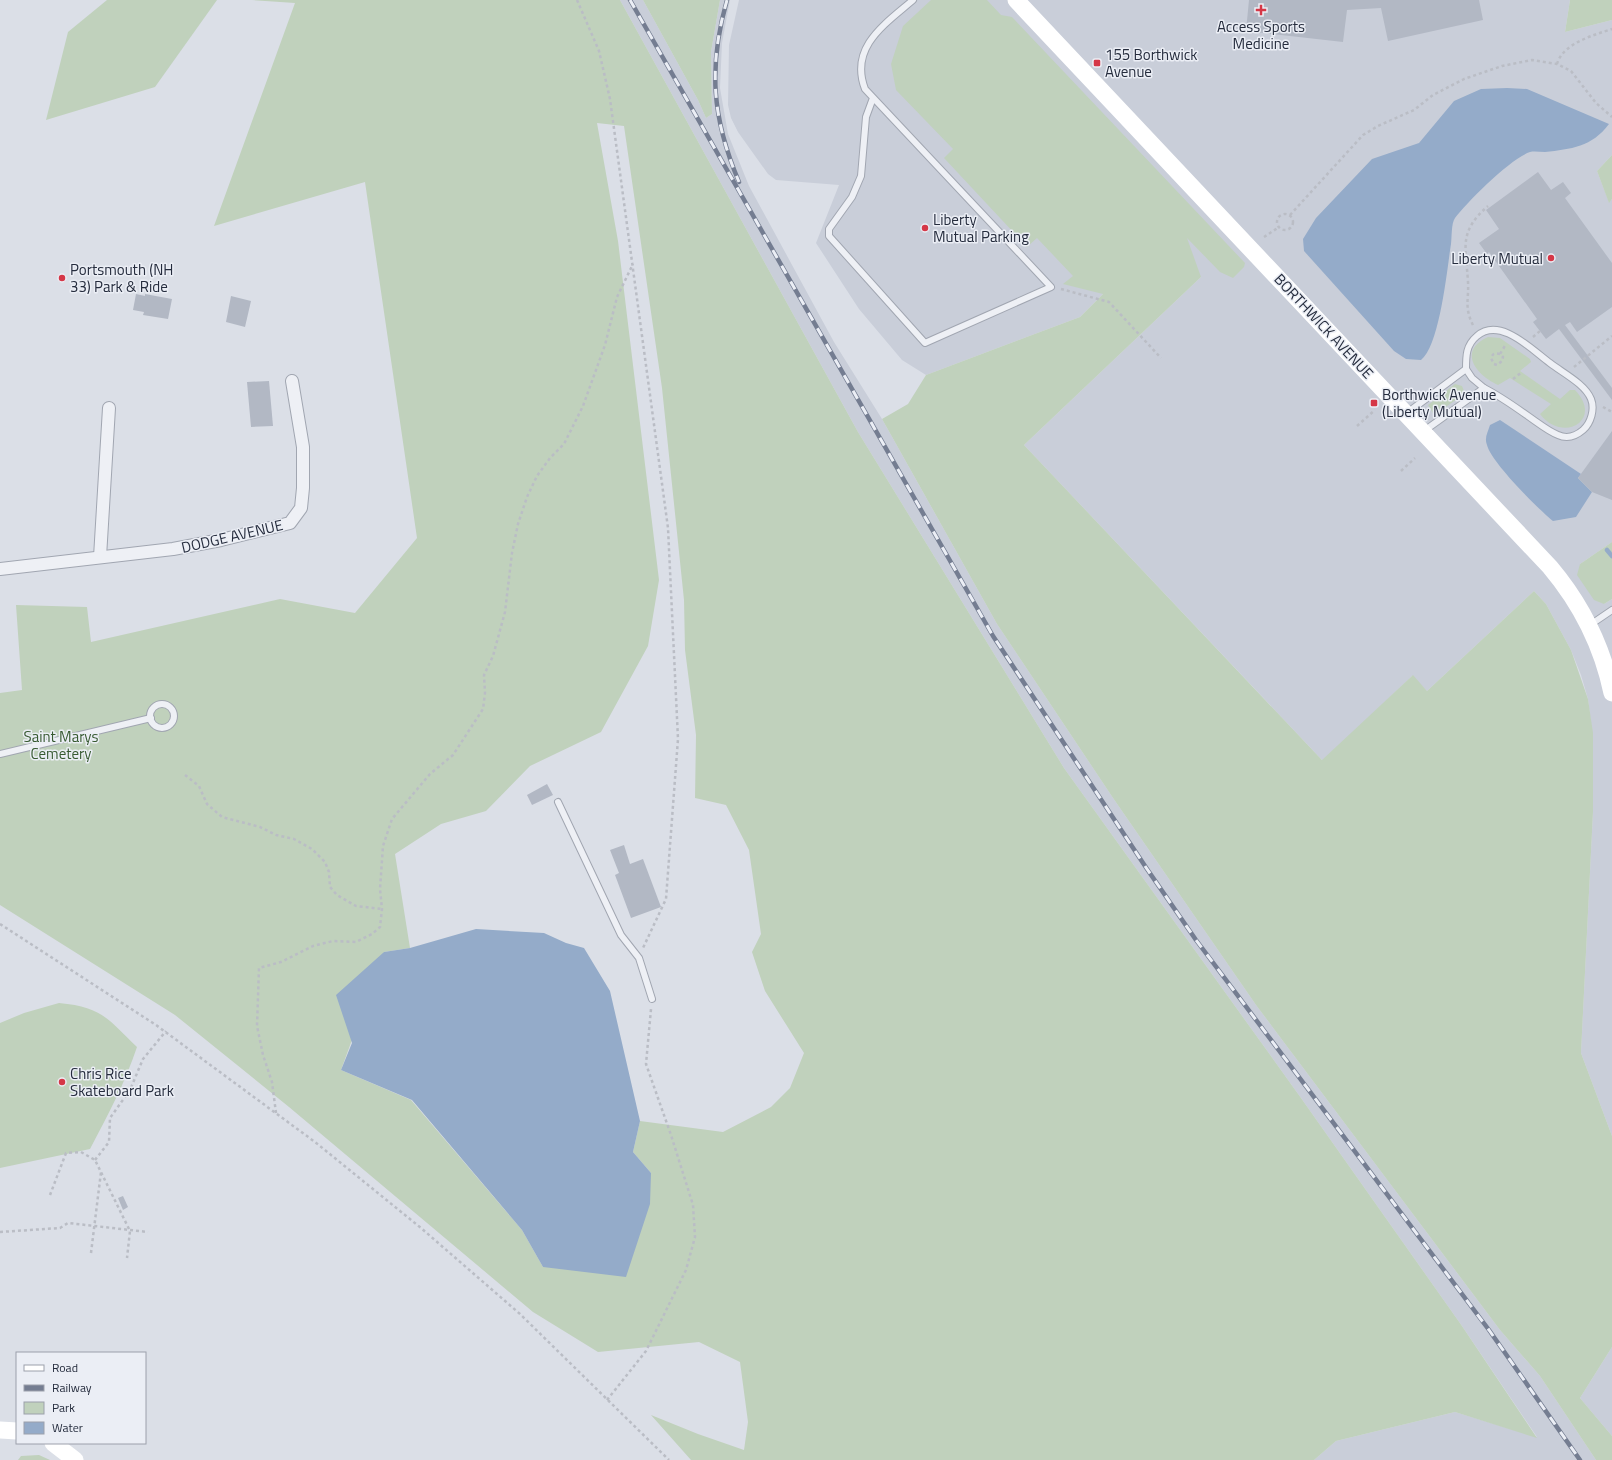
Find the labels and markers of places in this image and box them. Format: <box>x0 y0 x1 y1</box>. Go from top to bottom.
marker: Access Sports Medicine <box>1255 4 1267 16</box>
place label: Access Sports Medicine <box>1217 15 1305 55</box>
place label: 155 Borthwick Avenue <box>1105 43 1198 83</box>
marker: 155 Borthwick Avenue <box>1092 58 1102 68</box>
place label: Liberty Mutual Parking <box>933 208 1029 248</box>
marker: Liberty Mutual Parking <box>920 223 930 233</box>
place label: Liberty Mutual <box>1451 247 1543 270</box>
marker: Liberty Mutual <box>1546 253 1556 263</box>
place label: Portsmouth (NH 33) Park & Ride <box>70 258 173 298</box>
marker: Portsmouth (NH 33) Park & Ride <box>57 273 67 283</box>
place label: Borthwick Avenue (Liberty Mutual) <box>1382 383 1496 423</box>
marker: Borthwick Avenue (Liberty Mutual) <box>1369 398 1379 408</box>
place label: Chris Rice Skateboard Park <box>70 1062 174 1102</box>
marker: Chris Rice Skateboard Park <box>57 1077 67 1087</box>

